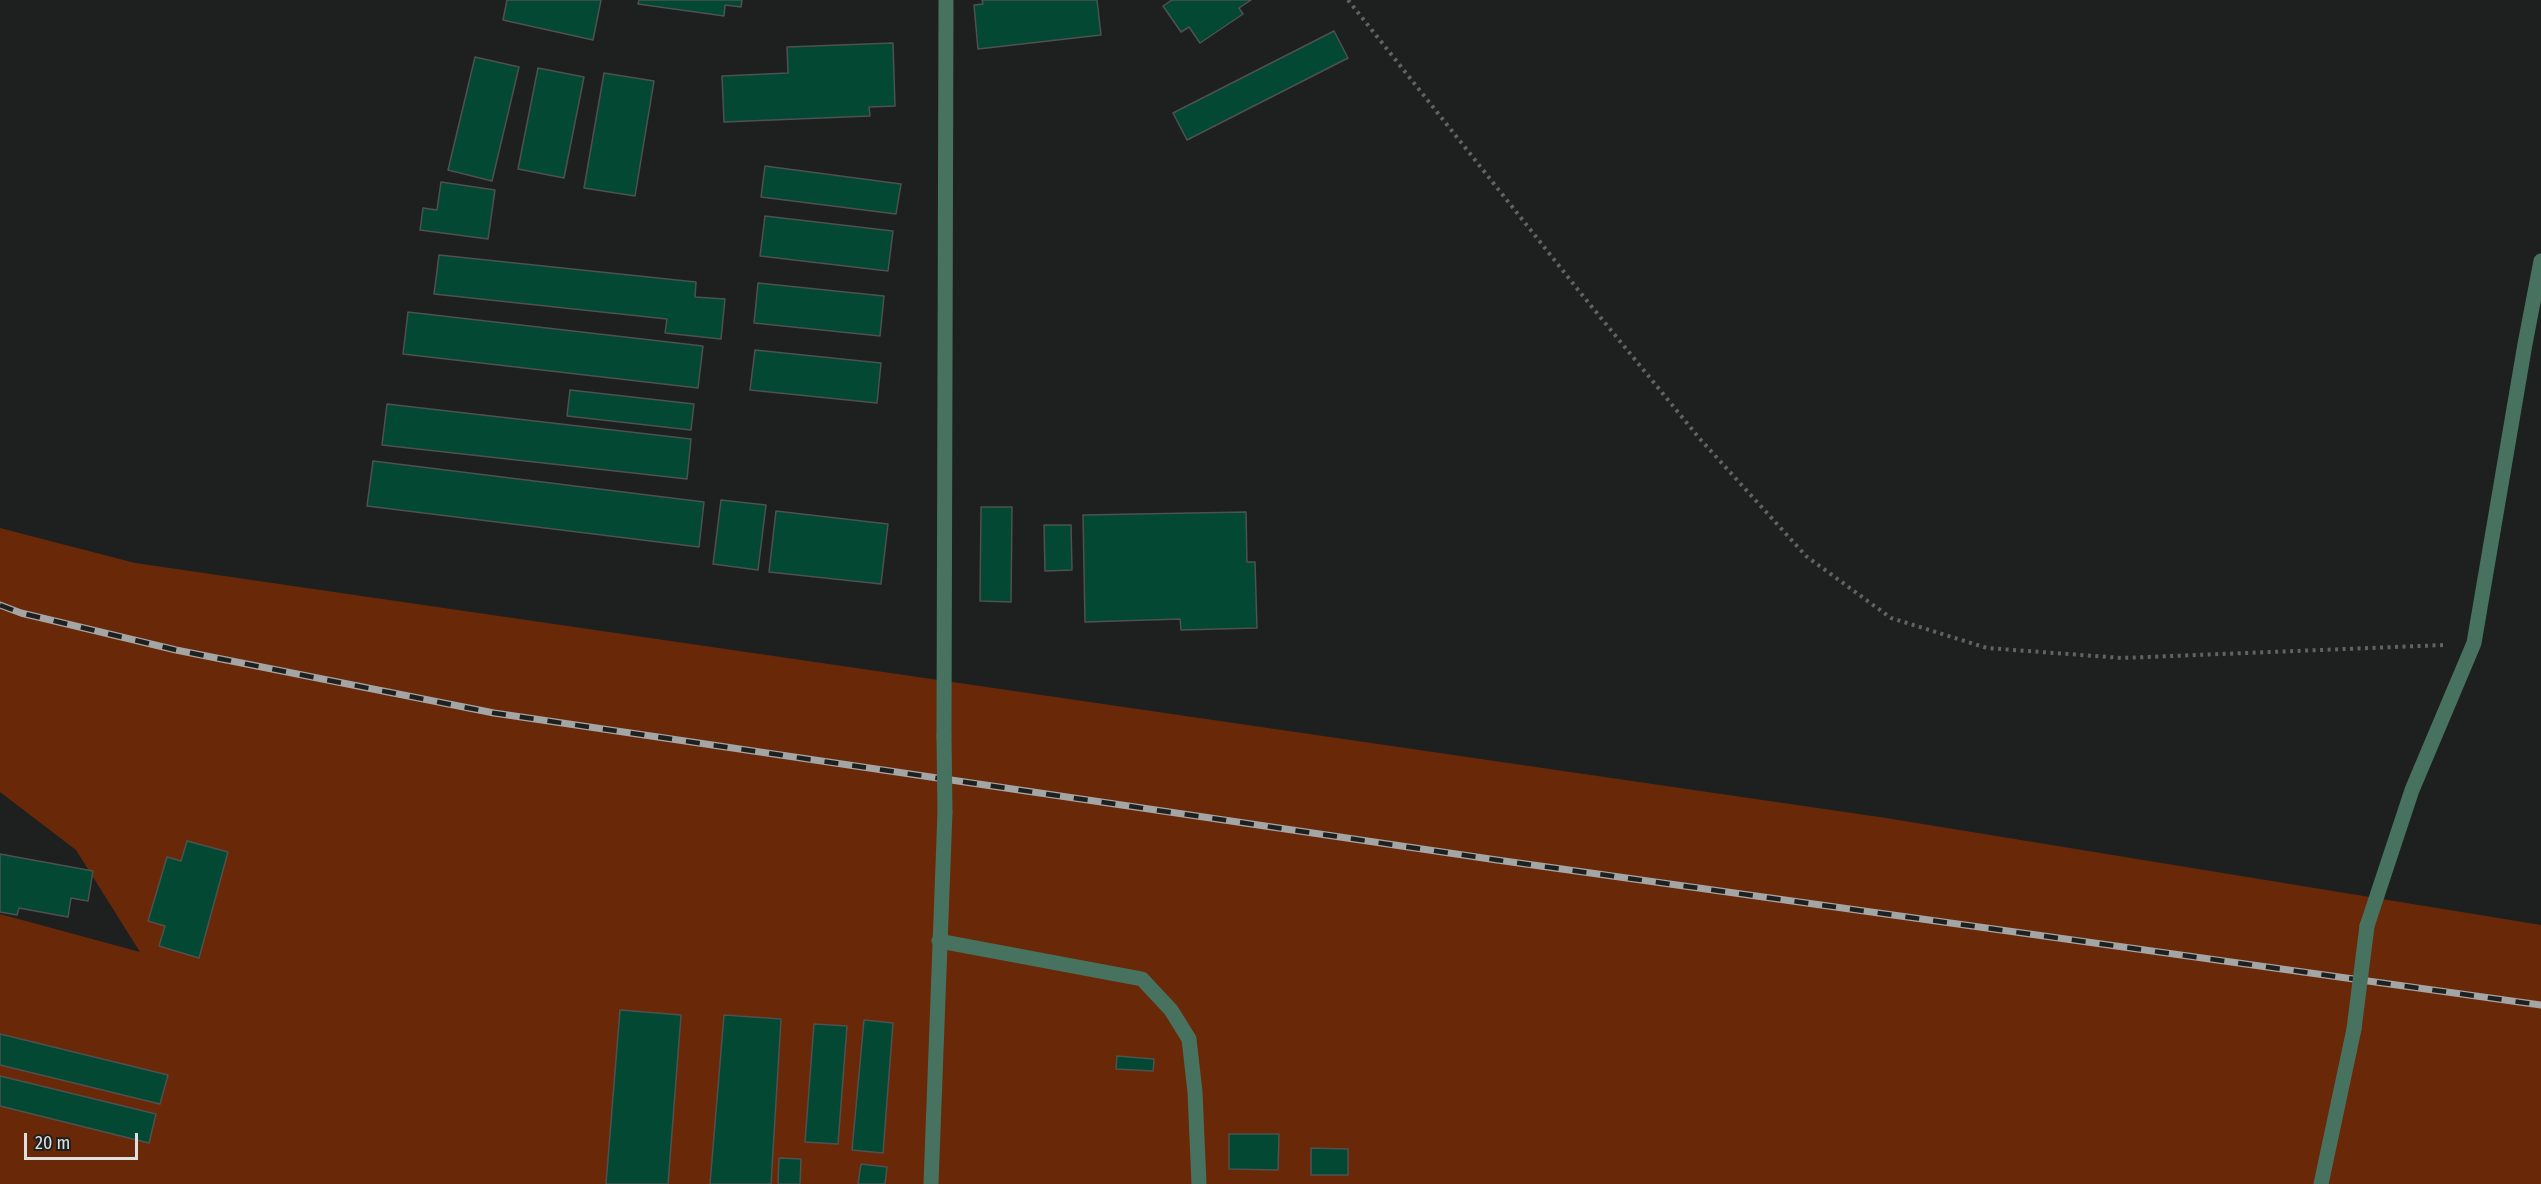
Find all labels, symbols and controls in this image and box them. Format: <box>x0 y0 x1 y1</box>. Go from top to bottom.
scale bar <box>27 1121 141 1159</box>
text: 20 m <box>35 1132 70 1154</box>

